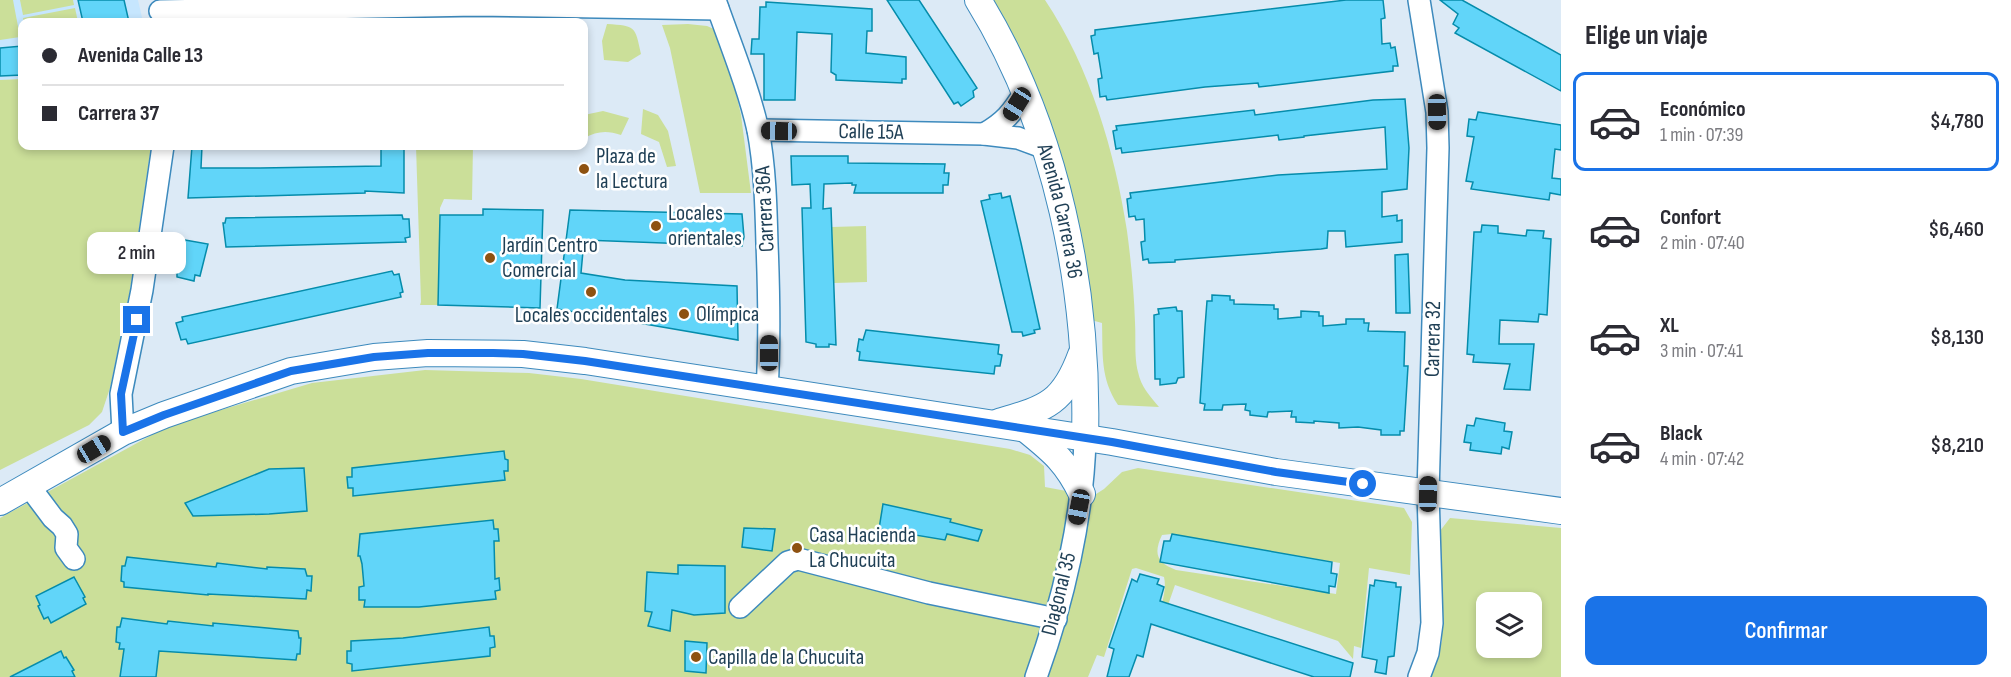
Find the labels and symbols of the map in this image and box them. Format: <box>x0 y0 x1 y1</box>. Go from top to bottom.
car <box>1000 84 1034 124</box>
car <box>1428 94 1446 130</box>
street label: Calle 15A <box>838 118 904 146</box>
car <box>761 122 797 140</box>
street label: Avenida Carrera 36 <box>1031 139 1089 280</box>
place label: Plaza de la Lectura <box>596 143 668 195</box>
marker: Plaza de la Lectura <box>577 162 591 176</box>
street label: Carrera 36A <box>749 165 781 253</box>
place label: Locales orientales <box>668 200 742 252</box>
marker: Locales orientales <box>649 219 663 233</box>
place label: Jardín Centro Comercial <box>501 232 598 284</box>
callout: 2 min <box>88 233 186 275</box>
marker: Jardín Centro Comercial <box>483 251 497 265</box>
marker: Locales occidentales <box>584 285 598 299</box>
place label: Olímpica <box>696 301 759 328</box>
street label: Carrera 32 <box>1419 301 1447 377</box>
place label: Locales occidentales <box>515 302 667 329</box>
route end <box>123 306 150 333</box>
marker: Olímpica <box>677 307 691 321</box>
car <box>760 335 778 371</box>
car <box>74 432 114 466</box>
route start <box>1349 470 1376 497</box>
car <box>1419 476 1437 512</box>
car <box>1067 488 1091 526</box>
place label: Casa Hacienda La Chucuita <box>809 522 916 574</box>
marker: Casa Hacienda La Chucuita <box>790 541 804 555</box>
street label: Diagonal 35 <box>1036 549 1082 638</box>
place label: Capilla de la Chucuita <box>708 644 864 671</box>
marker: Capilla de la Chucuita <box>689 650 703 664</box>

